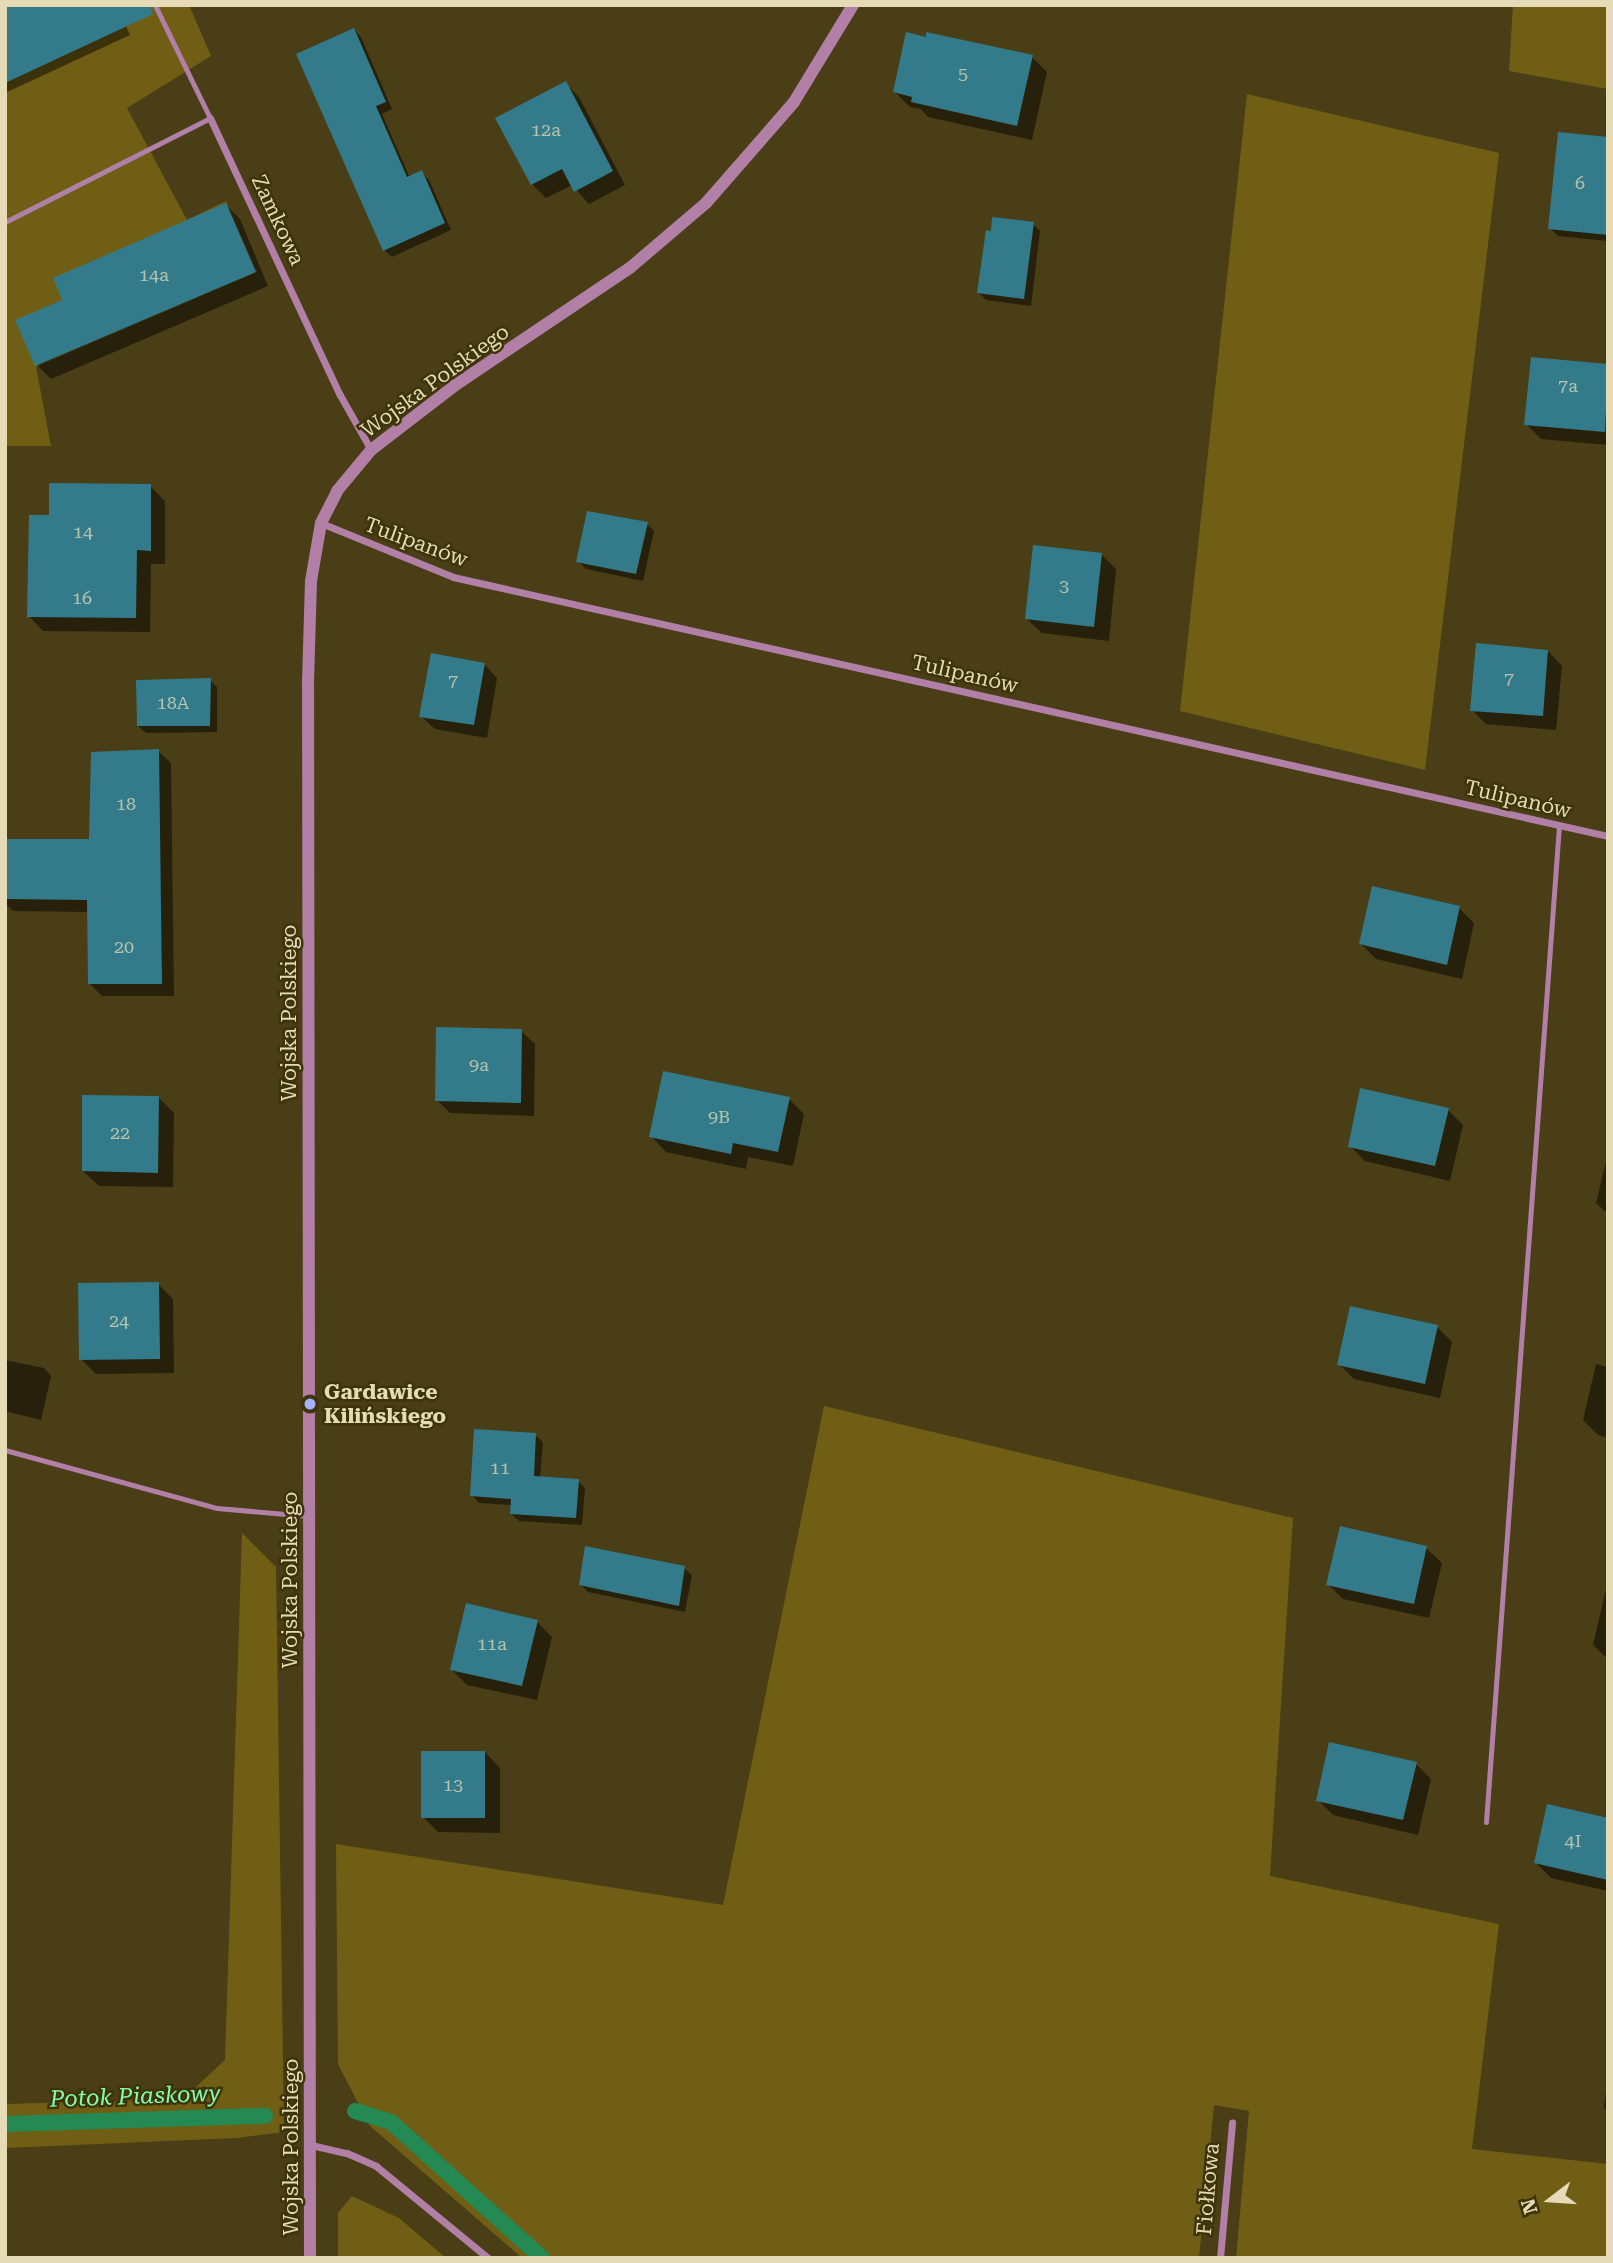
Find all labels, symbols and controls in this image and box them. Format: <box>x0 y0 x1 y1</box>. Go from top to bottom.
house number: 5 <box>958 63 968 85</box>
house number: 12a <box>531 119 561 141</box>
street label: Zamkowa <box>246 171 310 269</box>
house number: 6 <box>1575 172 1585 194</box>
house number: 14a <box>139 264 169 286</box>
street label: Wojska Polskiego <box>356 319 514 443</box>
house number: 7a <box>1558 375 1578 397</box>
street label: Tulipanów <box>361 512 471 572</box>
house number: 14 <box>73 521 93 543</box>
house number: 3 <box>1059 575 1069 597</box>
house number: 16 <box>72 587 92 609</box>
street label: Tulipanów <box>909 650 1021 698</box>
house number: 7 <box>1504 668 1514 690</box>
house number: 7 <box>448 670 458 692</box>
house number: 18A <box>157 692 189 714</box>
street label: Tulipanów <box>1462 775 1574 823</box>
house number: 18 <box>116 793 136 815</box>
street label: Wojska Polskiego <box>276 925 302 1101</box>
house number: 20 <box>114 936 134 958</box>
house number: 9a <box>469 1054 489 1076</box>
house number: 9B <box>708 1106 730 1128</box>
house number: 22 <box>110 1122 130 1144</box>
house number: 24 <box>109 1310 129 1332</box>
place label: Gardawice Kilińskiego <box>324 1379 446 1429</box>
marker: Gardawice Kilińskiego <box>302 1396 318 1412</box>
house number: 11 <box>490 1457 510 1479</box>
street label: Wojska Polskiego <box>277 1492 303 1668</box>
house number: 11a <box>477 1633 507 1655</box>
house number: 13 <box>443 1774 463 1796</box>
house number: 4I <box>1565 1830 1581 1852</box>
street label: Wojska Polskiego <box>278 2059 304 2235</box>
water label: Potok Piaskowy <box>49 2080 221 2114</box>
street label: Fiołkowa <box>1191 2142 1225 2236</box>
north arrow <box>1515 2165 1585 2235</box>
text: N <box>1516 2196 1543 2217</box>

